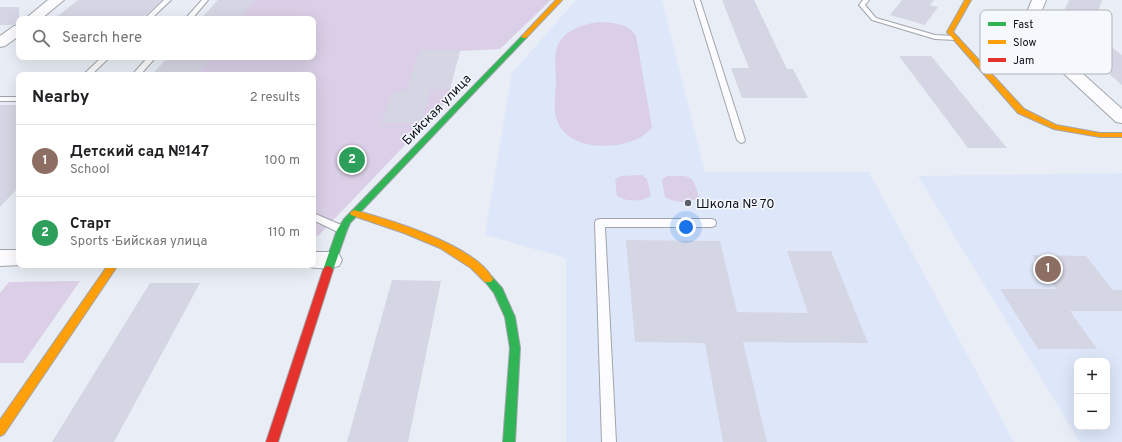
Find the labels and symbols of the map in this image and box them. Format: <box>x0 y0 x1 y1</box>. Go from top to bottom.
legend <box>980 10 1112 74</box>
text: Fast <box>1013 18 1033 32</box>
text: Slow <box>1013 36 1036 50</box>
text: Jam <box>1013 54 1034 68</box>
street label: Бийская улица <box>400 72 475 149</box>
pin: 2 <box>339 145 365 175</box>
place label: Школа № 70 <box>696 197 775 213</box>
marker: Школа № 70 <box>683 198 693 208</box>
your location <box>676 217 696 237</box>
pin: 1 <box>1035 254 1061 284</box>

